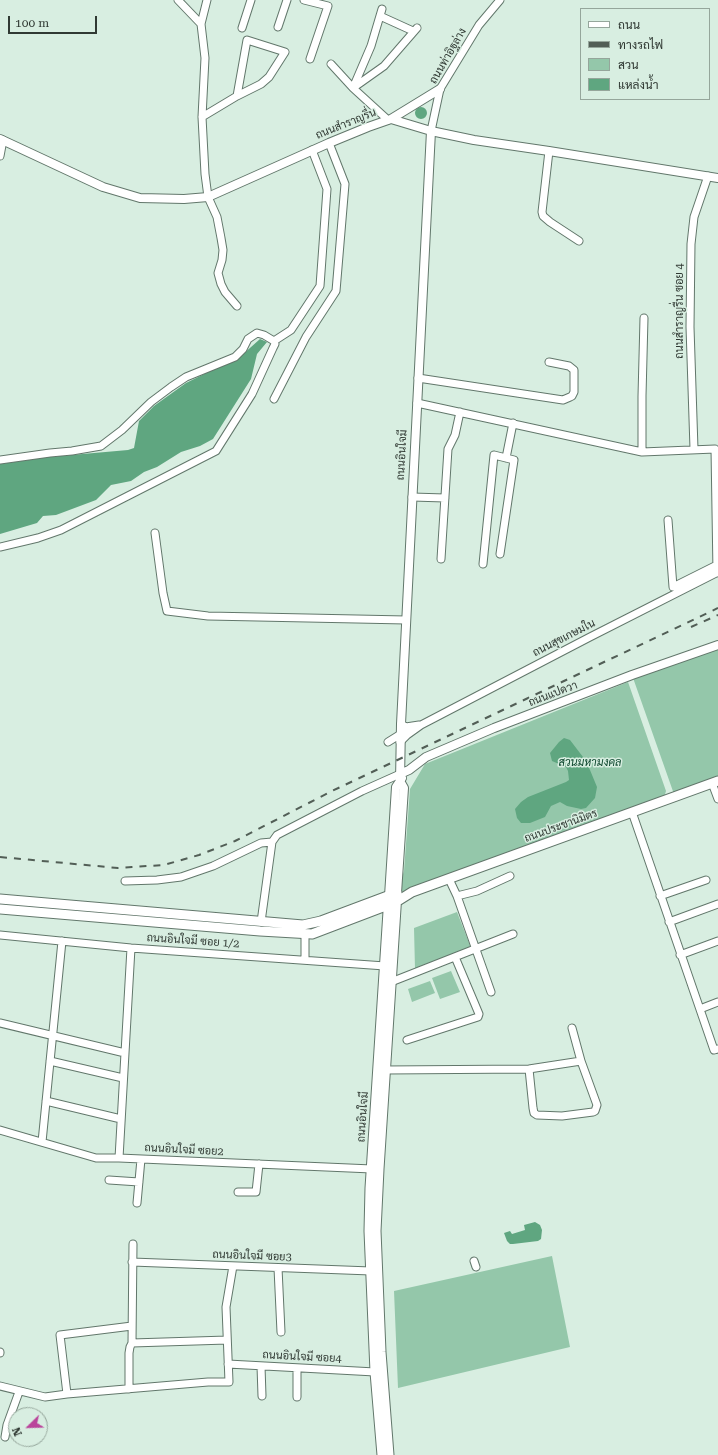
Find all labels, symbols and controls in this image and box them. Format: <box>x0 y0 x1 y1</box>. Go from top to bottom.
scale bar <box>10 8 99 34</box>
legend <box>580 8 710 100</box>
text: 100 m <box>15 16 49 30</box>
text: ถนน <box>618 18 640 32</box>
street label: ถนนท่าอิฐล่าง <box>427 26 469 86</box>
text: ทางรถไฟ <box>618 38 663 52</box>
text: สวน <box>618 58 639 72</box>
text: แหล่งน้ำ <box>618 78 658 92</box>
street label: ถนนสำราญรื่น <box>314 106 378 142</box>
street label: ถนนสำราญรื่น ซอย 4 <box>673 263 687 359</box>
street label: ถนนอินใจมี <box>394 429 410 481</box>
street label: ถนนสุขเกษมใน <box>531 617 597 659</box>
street label: ถนนแปดวา <box>527 679 579 709</box>
park label: สวนมหามงคล <box>559 756 621 770</box>
street label: ถนนประชานิมิตร <box>523 807 599 845</box>
street label: ถนนอินใจมี ซอย 1/2 <box>146 931 240 951</box>
street label: ถนนอินใจมี <box>355 1091 371 1143</box>
street label: ถนนอินใจมี ซอย2 <box>144 1141 224 1159</box>
street label: ถนนอินใจมี ซอย3 <box>212 1248 292 1264</box>
street label: ถนนอินใจมี ซอย4 <box>262 1348 342 1366</box>
north arrow <box>8 1407 48 1447</box>
text: N <box>10 1425 25 1438</box>

